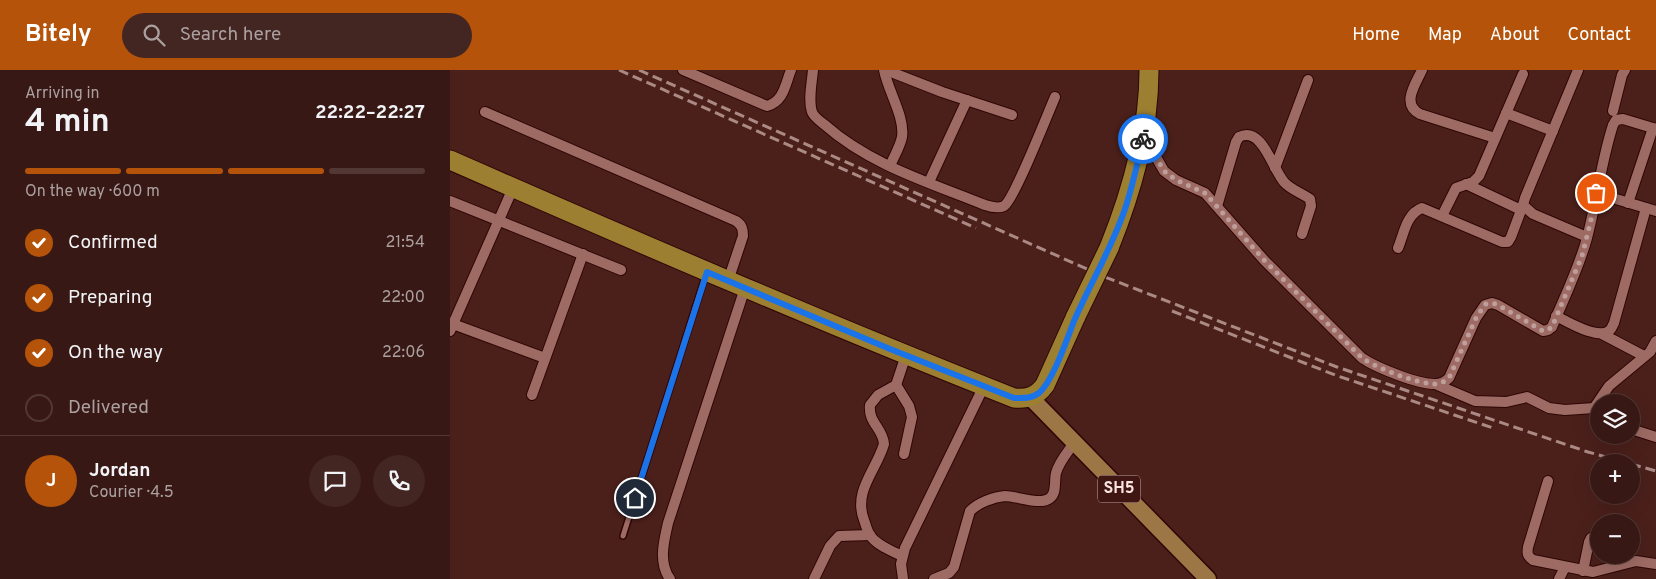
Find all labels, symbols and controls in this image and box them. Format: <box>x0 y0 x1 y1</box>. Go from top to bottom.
search box <box>122 13 472 58</box>
text: Bitely <box>25 20 92 50</box>
icon: search <box>140 21 168 49</box>
text: Search here <box>180 23 281 47</box>
text: Home <box>1352 24 1400 47</box>
text: Map <box>1428 24 1462 47</box>
text: About <box>1490 24 1539 47</box>
text: Contact <box>1567 24 1631 47</box>
text: Arriving in <box>25 84 100 104</box>
text: 22:22–22:27 <box>315 101 425 125</box>
text: 4 min <box>25 103 110 143</box>
courier <box>1118 114 1168 164</box>
icon: bike <box>1129 125 1157 153</box>
pin <box>1575 172 1617 214</box>
icon: bag <box>1582 179 1610 207</box>
text: On the way · 600 m <box>25 182 160 202</box>
icon: check <box>25 229 53 257</box>
text: Confirmed <box>68 231 158 255</box>
text: 21:54 <box>385 233 425 253</box>
icon: check <box>25 284 53 312</box>
text: Preparing <box>68 286 152 310</box>
text: 22:00 <box>381 288 425 308</box>
icon: check <box>25 339 53 367</box>
text: On the way <box>68 341 163 365</box>
text: 22:06 <box>382 343 425 363</box>
map controls <box>1590 394 1640 564</box>
button: layers <box>1590 394 1640 444</box>
text: Delivered <box>68 396 149 420</box>
button: + <box>1590 454 1640 504</box>
button: chat <box>309 455 361 507</box>
button: phone <box>373 455 425 507</box>
text: Jordan <box>89 459 151 483</box>
text: J <box>46 469 56 493</box>
road number: SH5 <box>1098 476 1140 502</box>
pin <box>614 477 656 519</box>
text: Courier · 4.5 <box>89 483 174 503</box>
icon: home <box>621 484 649 512</box>
button: − <box>1590 514 1640 564</box>

